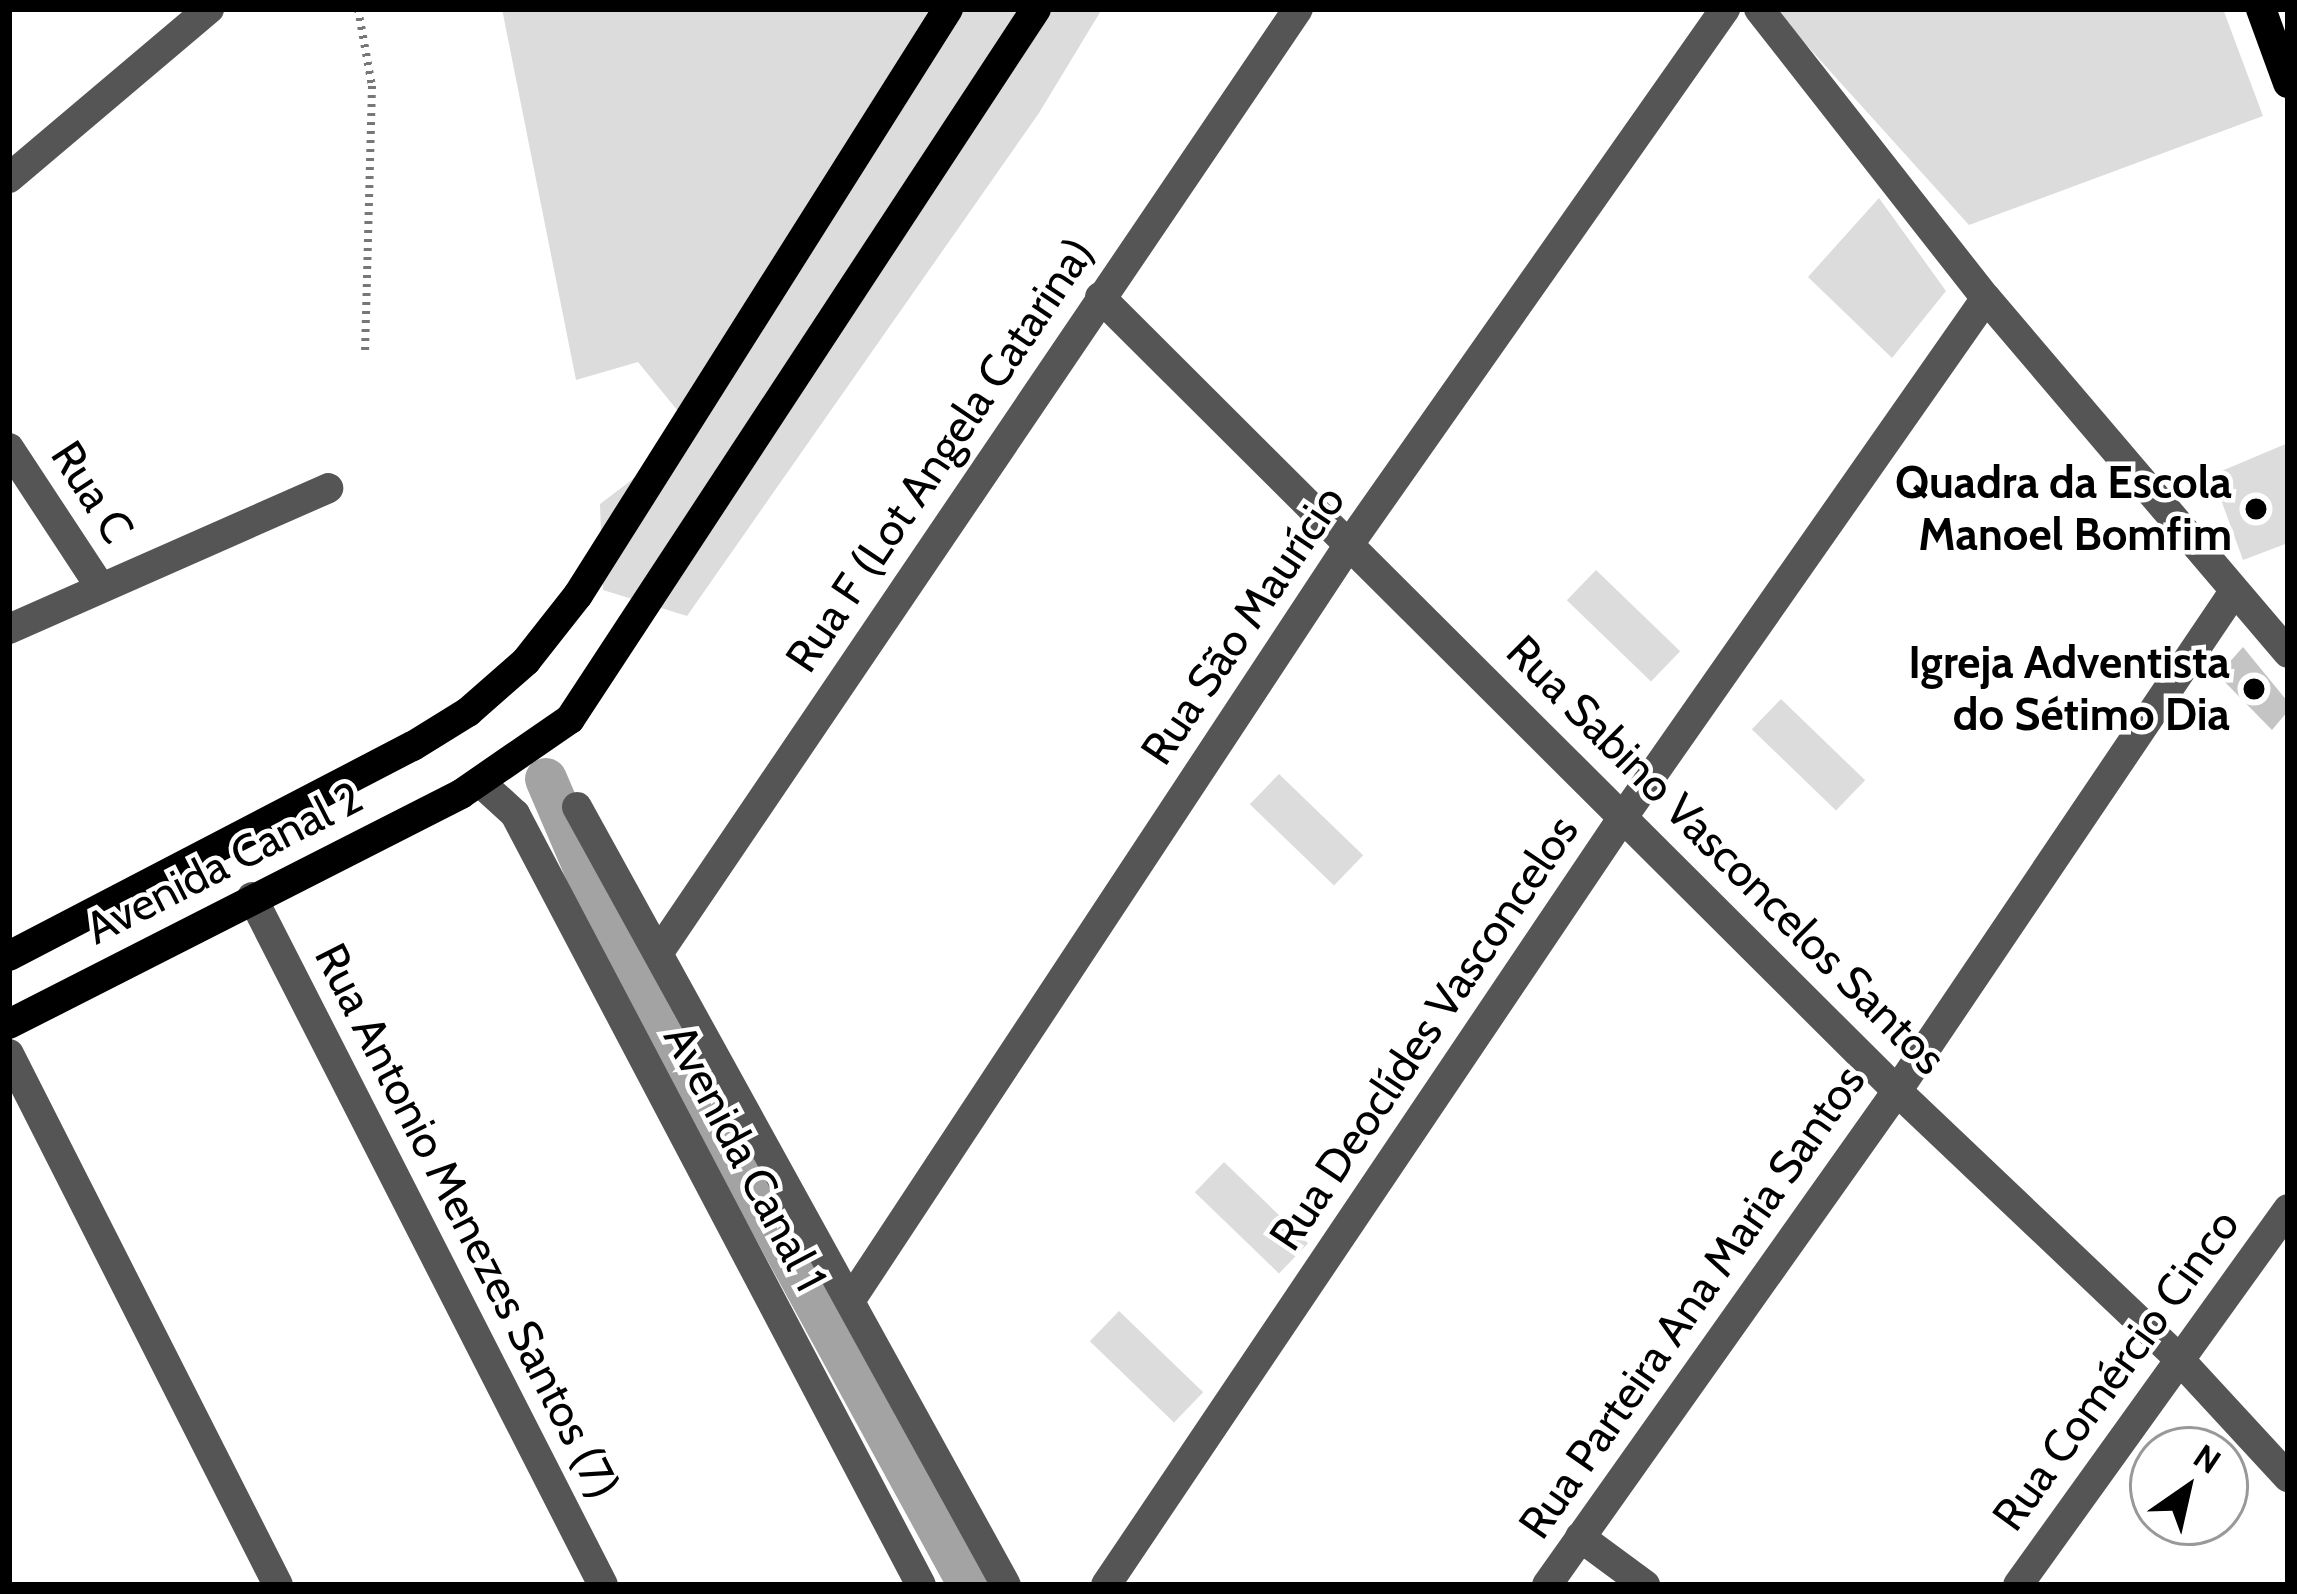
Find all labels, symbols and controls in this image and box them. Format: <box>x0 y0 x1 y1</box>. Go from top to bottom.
street label: Rua F (Lot Angela Catarina) <box>775 228 1105 682</box>
street label: Rua C <box>40 431 144 553</box>
place label: Quadra da Escola Manoel Bomfim <box>1895 456 2232 562</box>
street label: Rua São Maurício <box>1130 475 1356 775</box>
marker: Quadra da Escola Manoel Bomfim <box>2243 496 2269 522</box>
street label: Rua Sabino Vasconcelos Santos <box>1495 624 1957 1086</box>
place label: Igreja Adventista do Sétimo Dia <box>1908 636 2230 742</box>
marker: Igreja Adventista do Sétimo Dia <box>2241 676 2267 702</box>
street label: Avenida Canal 2 <box>77 770 371 956</box>
street label: Rua Deoclídes Vasconcelos <box>1258 806 1590 1260</box>
street label: Rua Antonio Menezes Santos (7) <box>303 935 631 1507</box>
street label: Avenida Canal 1 <box>652 1016 838 1300</box>
street label: Rua Parteira Ana Maria Santos <box>1508 1055 1876 1549</box>
street label: Rua Comércio Cinco <box>1981 1199 2251 1541</box>
north arrow <box>2129 1426 2249 1546</box>
text: N <box>2187 1436 2228 1482</box>

